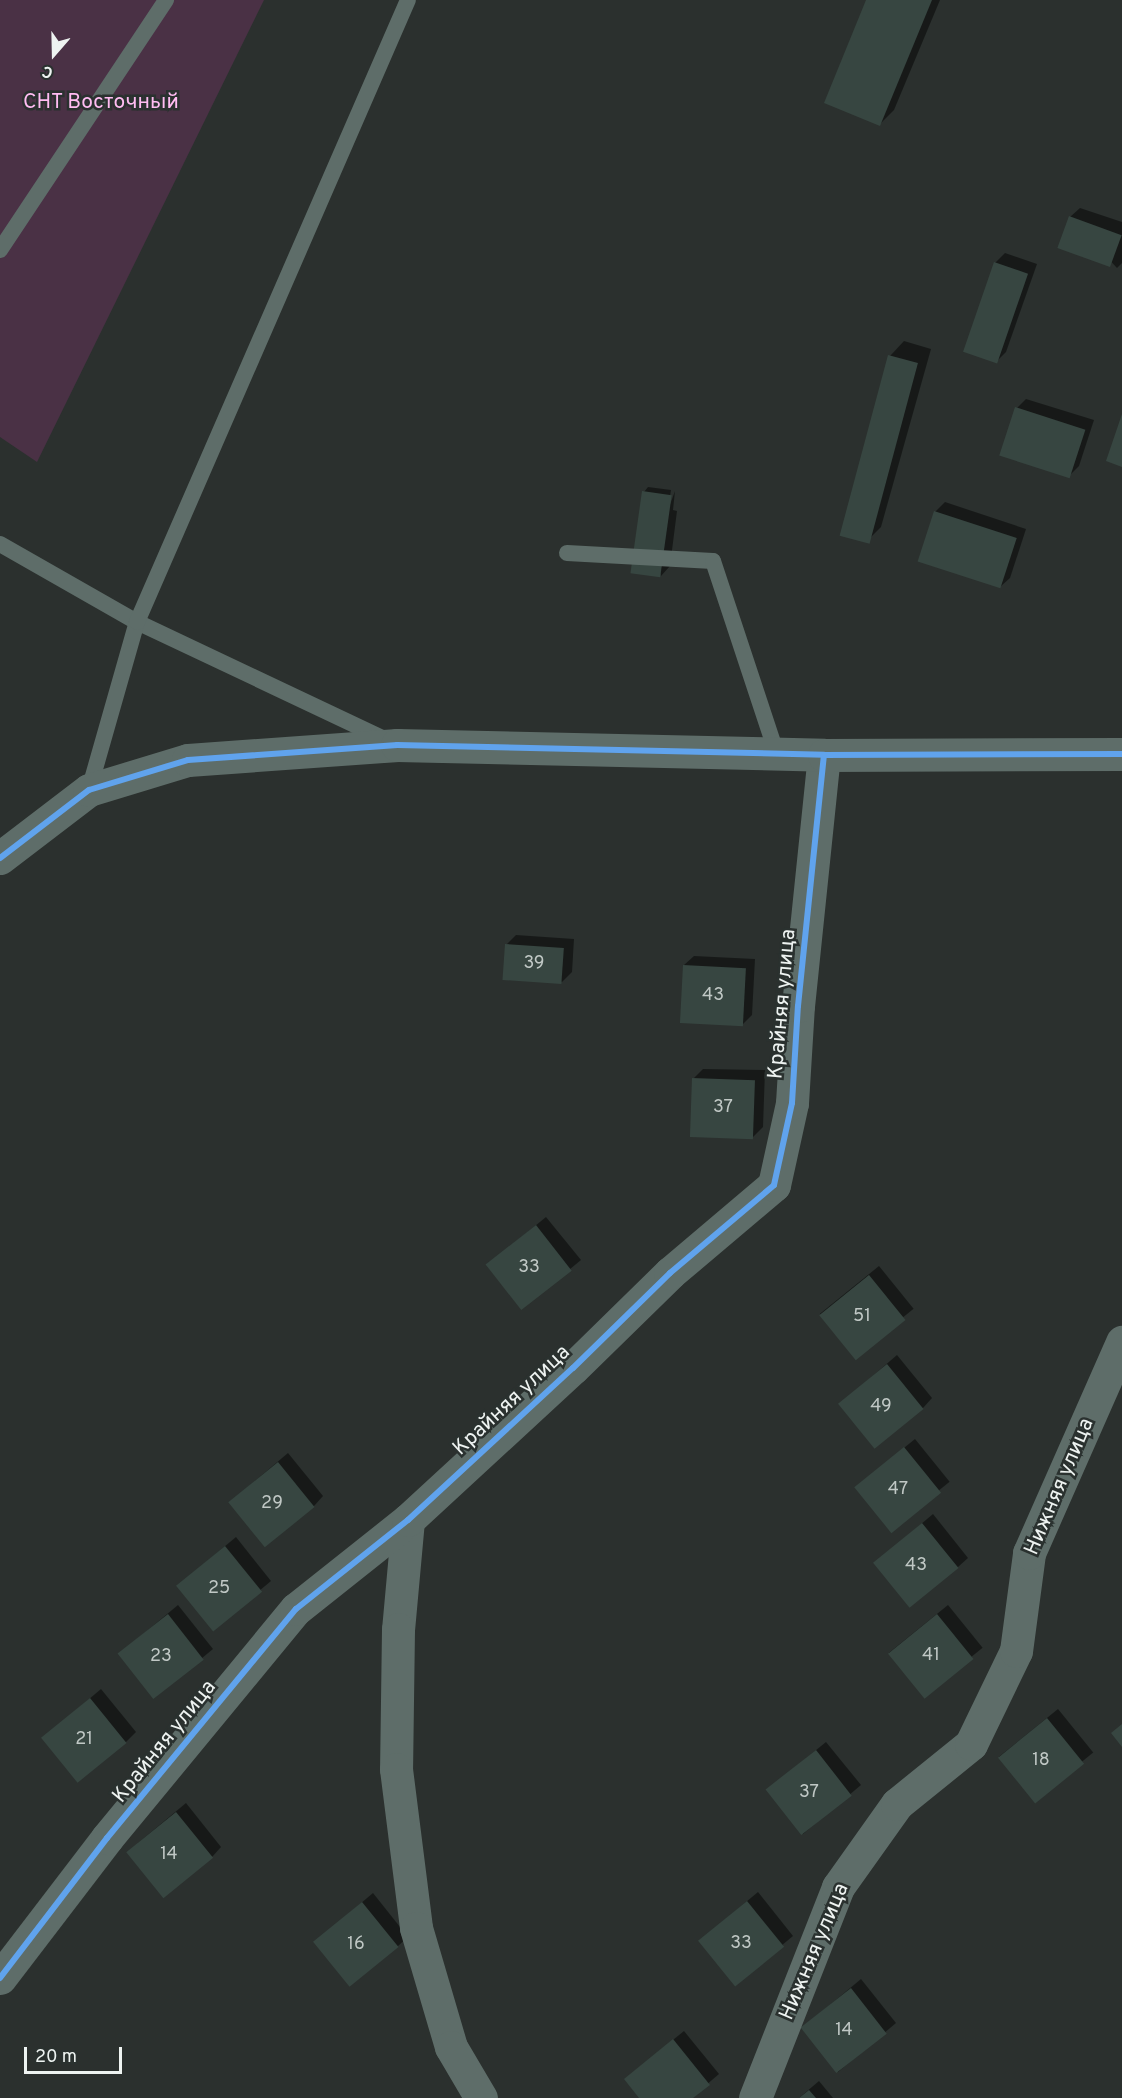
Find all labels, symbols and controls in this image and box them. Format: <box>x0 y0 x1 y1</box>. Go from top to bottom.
north arrow <box>24 24 84 84</box>
text: С <box>40 60 56 82</box>
park label: СНТ Восточный <box>23 90 179 116</box>
street label: Крайняя улица <box>764 928 802 1080</box>
house number: 39 <box>523 953 545 975</box>
house number: 43 <box>702 985 724 1007</box>
house number: 37 <box>713 1097 733 1119</box>
house number: 33 <box>518 1257 540 1279</box>
house number: 51 <box>853 1306 871 1328</box>
street label: Крайняя улица <box>448 1340 576 1462</box>
house number: 49 <box>870 1396 892 1418</box>
street label: Нижняя улица <box>1020 1415 1100 1559</box>
house number: 47 <box>888 1479 908 1501</box>
house number: 29 <box>261 1493 283 1515</box>
house number: 43 <box>905 1555 927 1577</box>
house number: 25 <box>208 1578 230 1600</box>
house number: 41 <box>922 1645 940 1667</box>
house number: 23 <box>150 1646 172 1668</box>
street label: Крайняя улица <box>108 1676 222 1808</box>
house number: 21 <box>75 1729 93 1751</box>
house number: 18 <box>1032 1750 1050 1772</box>
house number: 37 <box>799 1782 819 1804</box>
house number: 14 <box>160 1844 178 1866</box>
street label: Нижняя улица <box>775 1880 855 2024</box>
house number: 33 <box>730 1933 752 1955</box>
house number: 16 <box>347 1934 365 1956</box>
house number: 14 <box>835 2020 853 2042</box>
scale bar <box>27 2035 124 2073</box>
text: 20 m <box>35 2046 77 2069</box>

